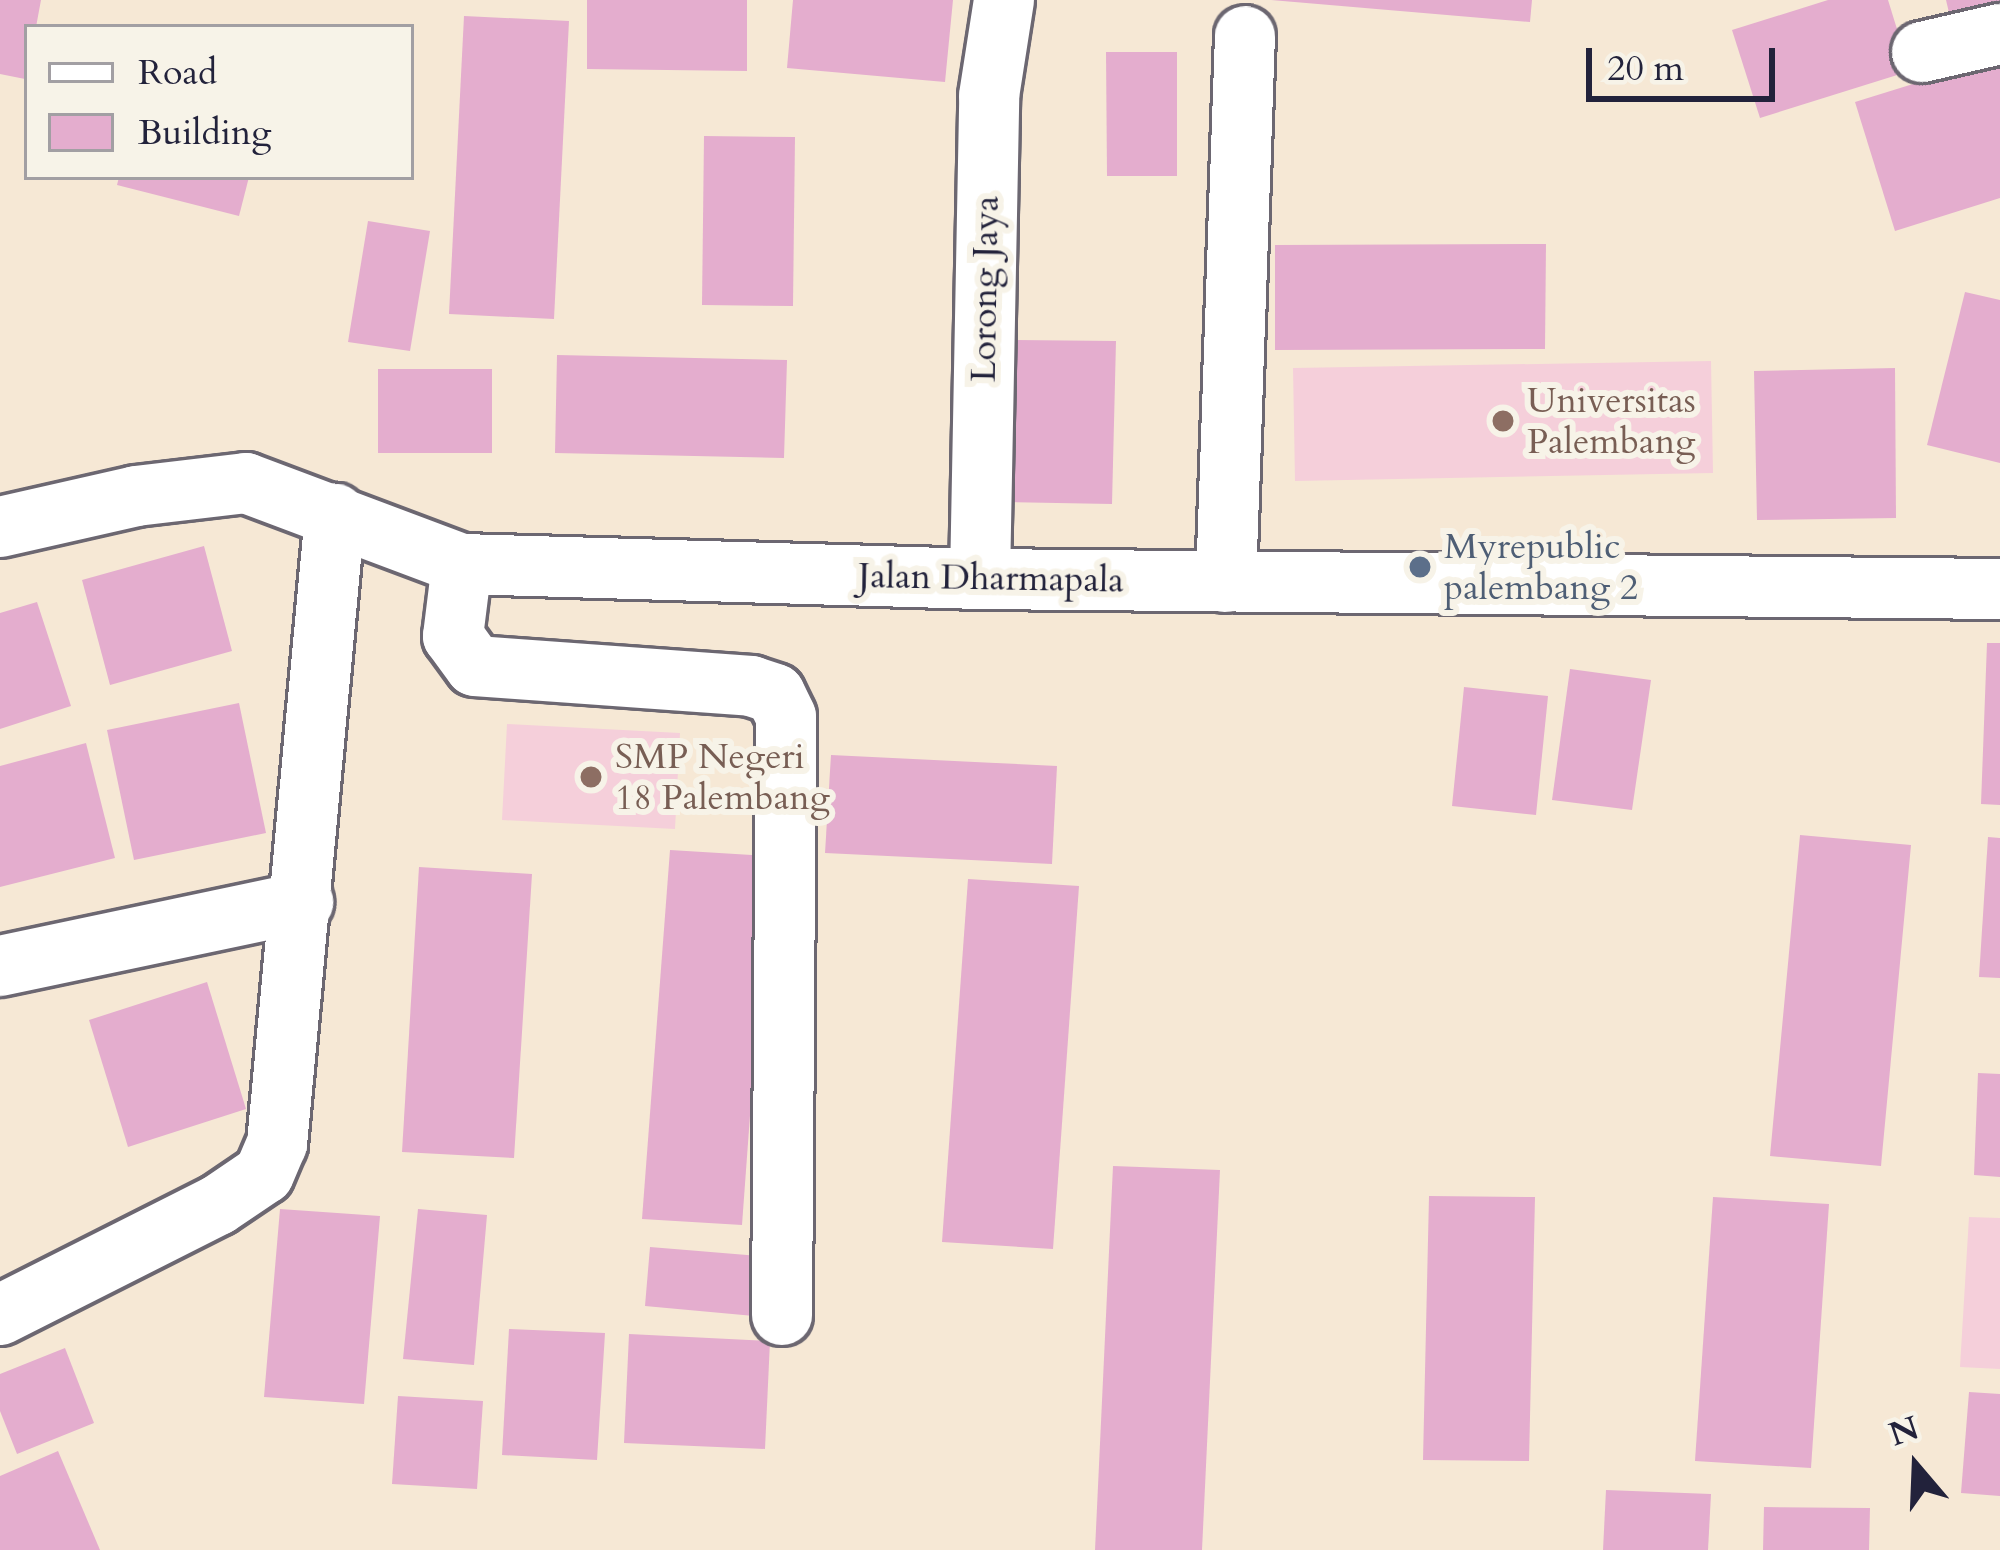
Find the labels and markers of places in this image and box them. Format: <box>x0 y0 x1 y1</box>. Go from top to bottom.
place label: Universitas Palembang <box>1527 378 1696 463</box>
marker: Universitas Palembang <box>1490 408 1516 434</box>
place label: Myrepublic palembang 2 <box>1444 524 1638 609</box>
marker: Myrepublic palembang 2 <box>1407 554 1433 580</box>
place label: SMP Negeri 18 Palembang <box>615 734 830 819</box>
marker: SMP Negeri 18 Palembang <box>578 764 604 790</box>

